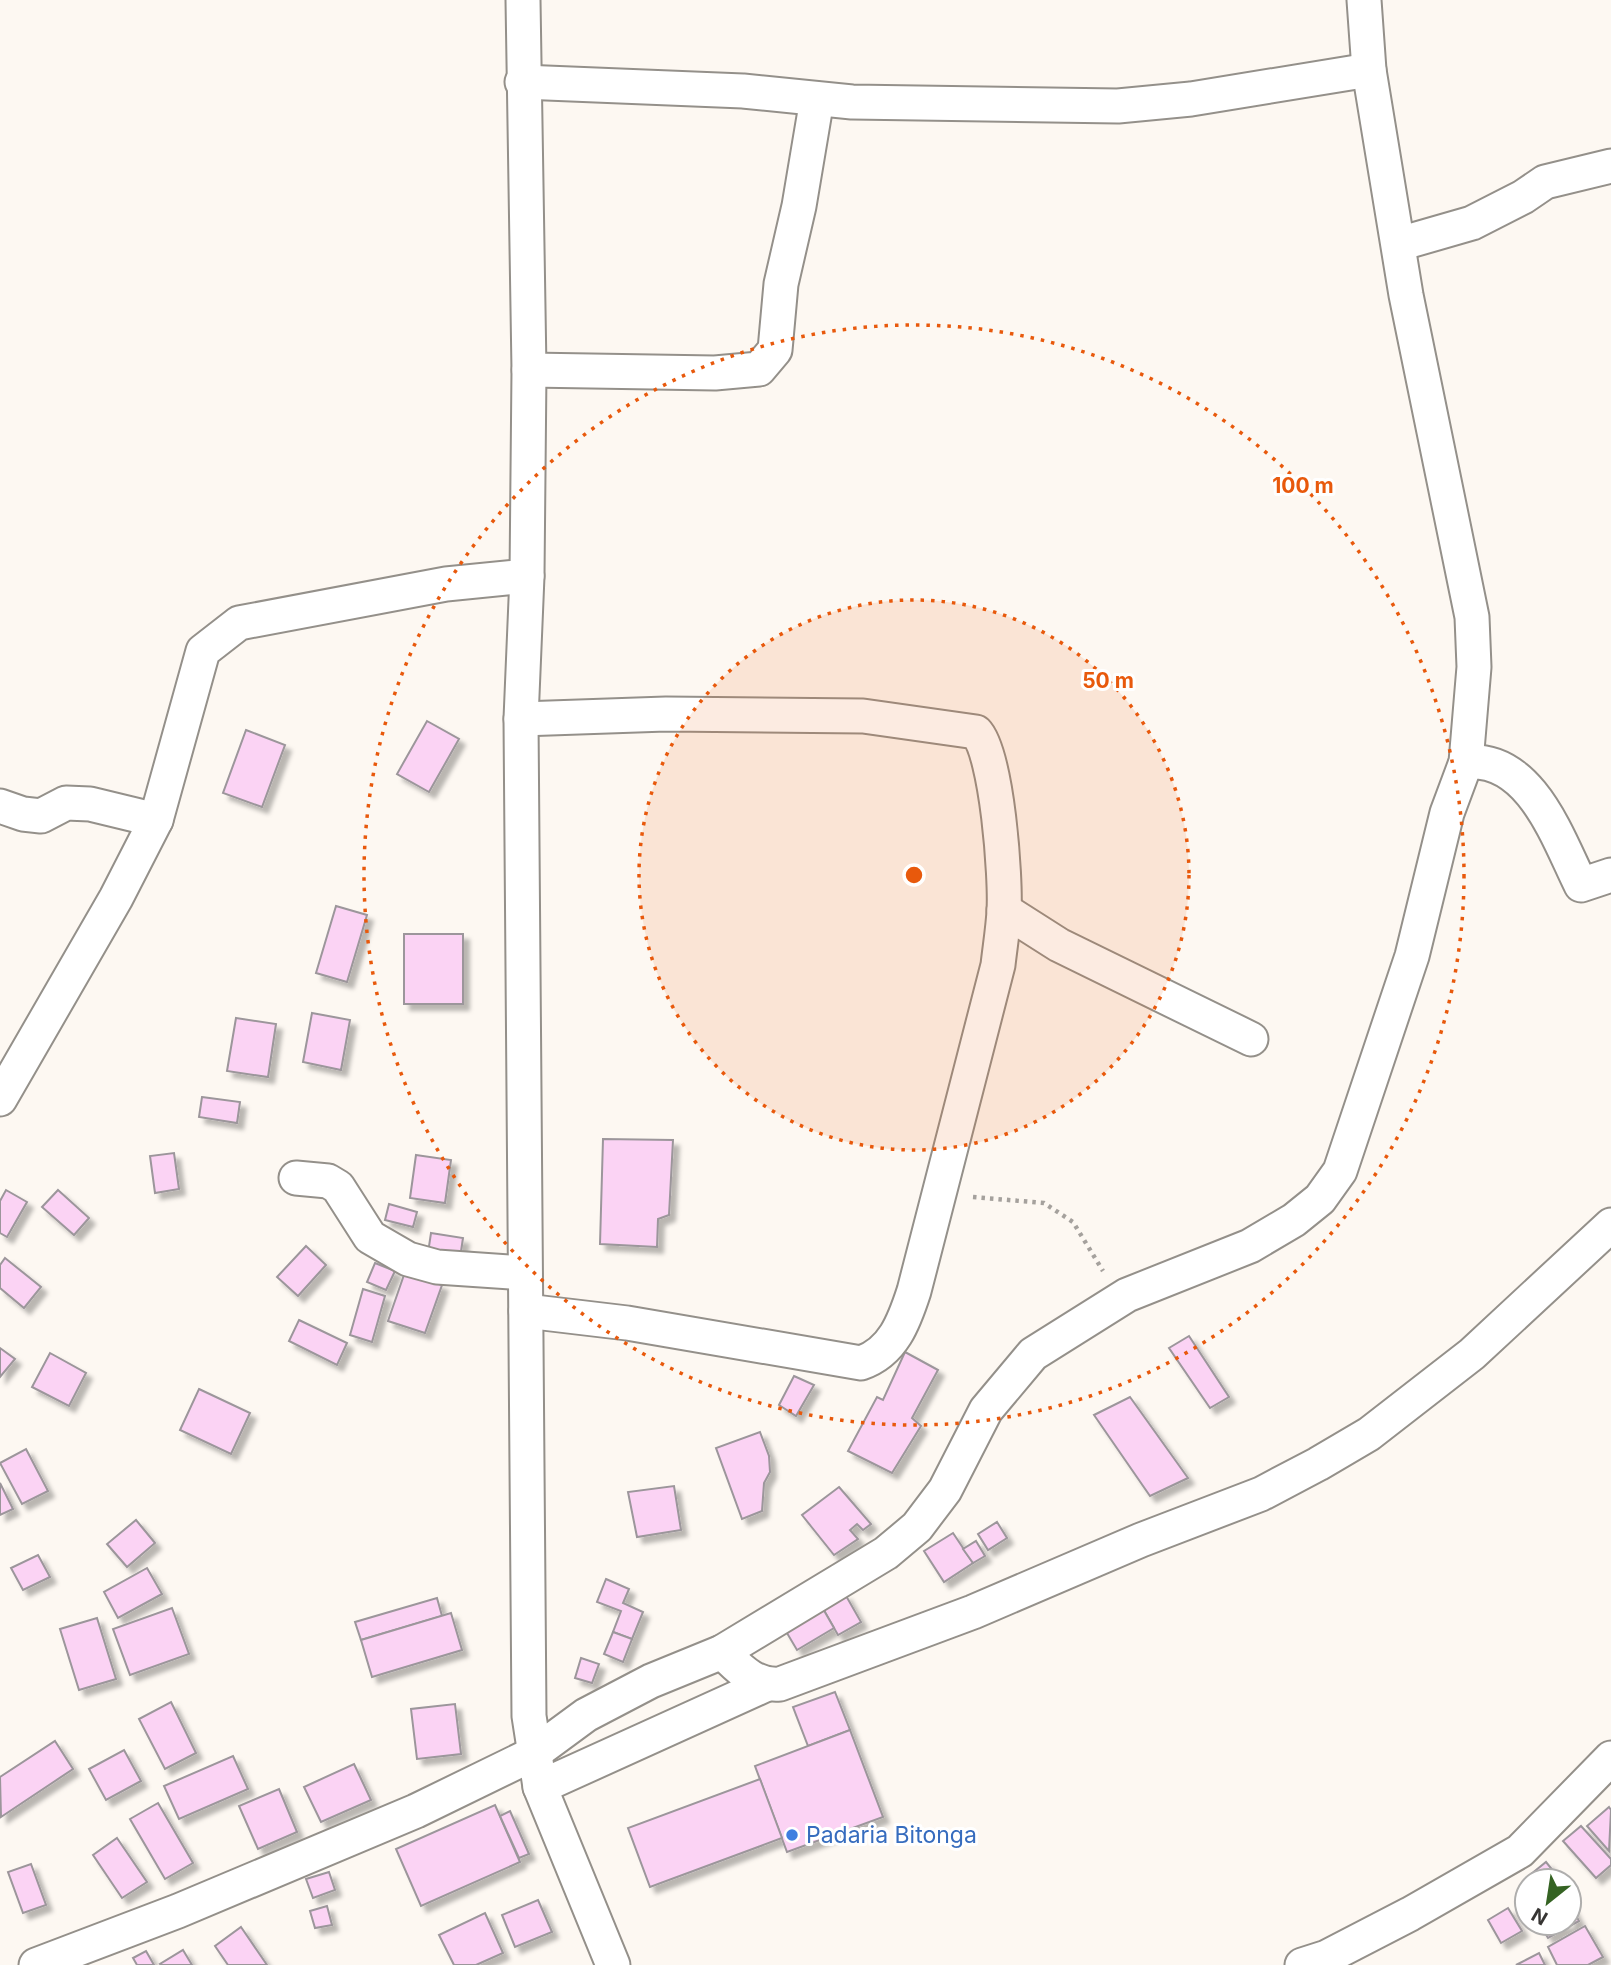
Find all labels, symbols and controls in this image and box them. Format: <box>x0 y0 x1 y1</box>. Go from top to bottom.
text: 100 m <box>1272 473 1334 498</box>
text: 50 m <box>1082 668 1134 693</box>
centre of rings <box>902 863 926 887</box>
place label: Padaria Bitonga <box>806 1821 977 1849</box>
marker: Padaria Bitonga <box>784 1827 800 1843</box>
north arrow <box>1513 1867 1583 1937</box>
text: N <box>1528 1903 1552 1930</box>

